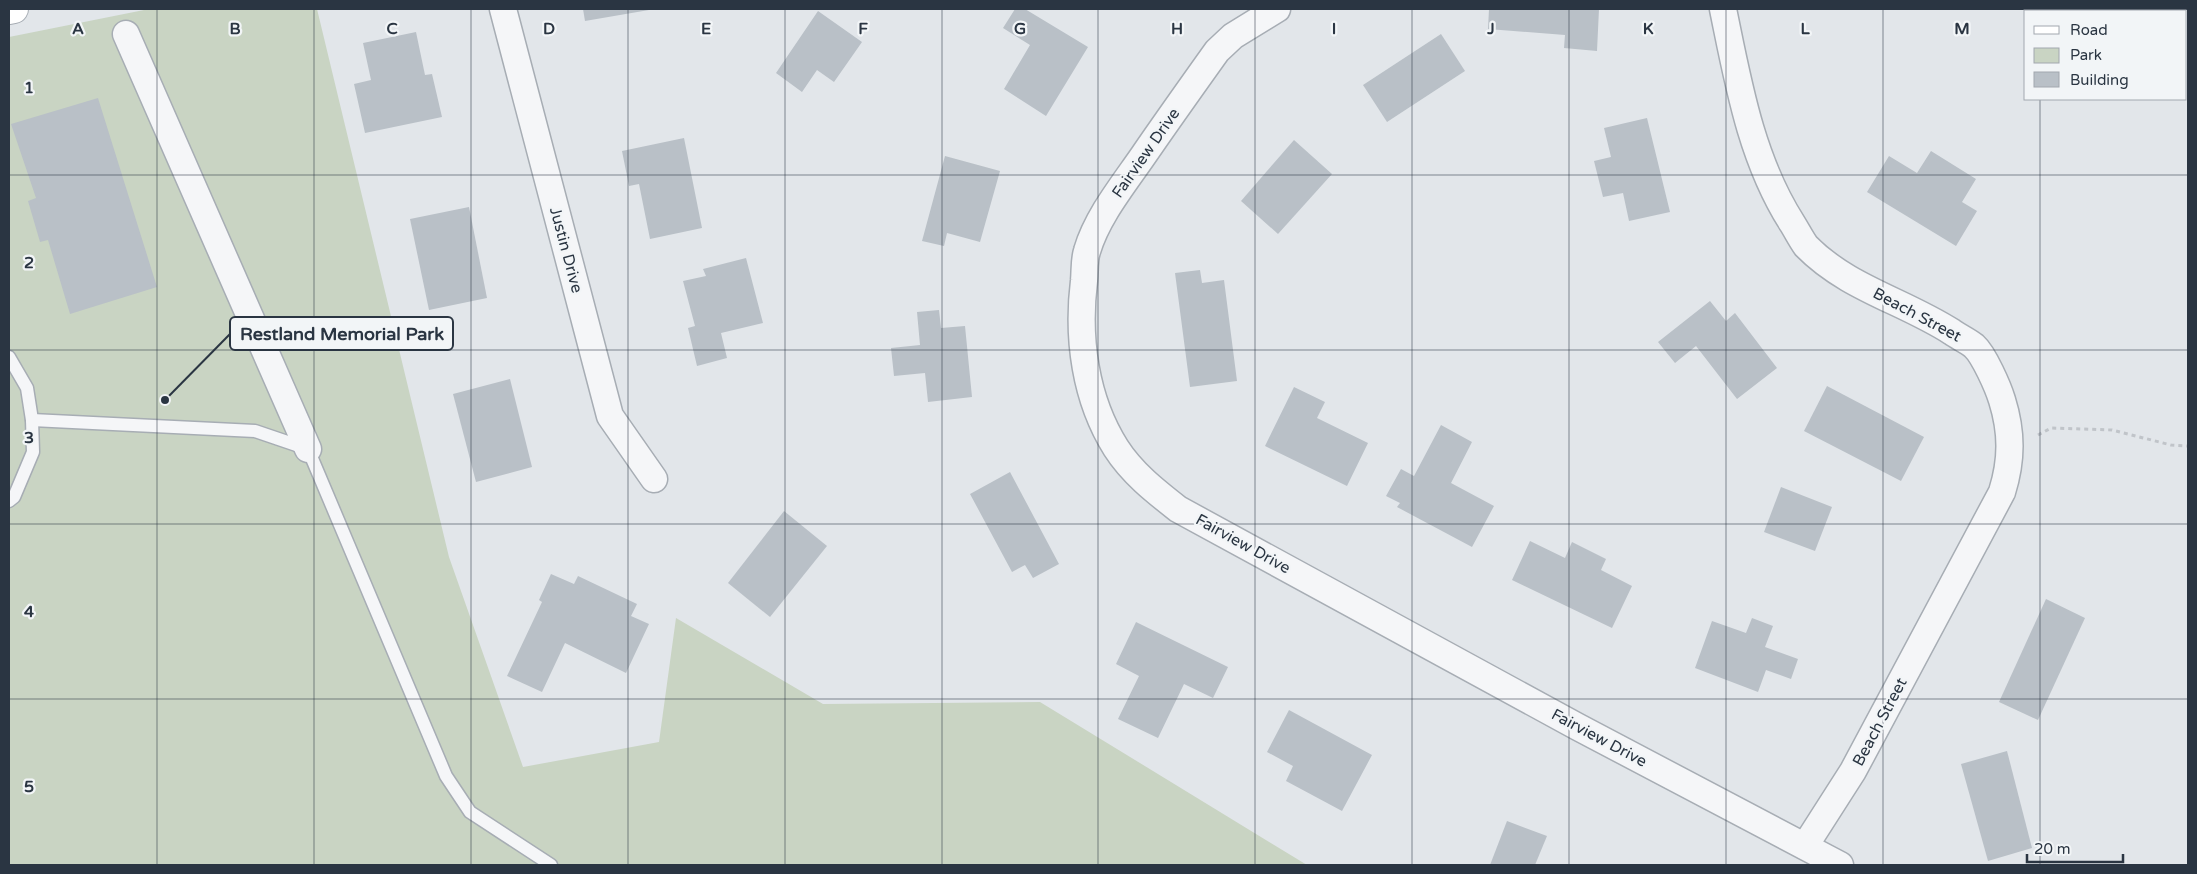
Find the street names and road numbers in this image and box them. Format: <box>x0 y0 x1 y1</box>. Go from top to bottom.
street label: Fairview Drive <box>1108 104 1184 202</box>
street label: Justin Drive <box>545 205 587 295</box>
street label: Beach Street <box>1869 283 1965 347</box>
street label: Fairview Drive <box>1192 510 1294 578</box>
street label: Beach Street <box>1848 674 1912 770</box>
street label: Fairview Drive <box>1548 704 1650 772</box>

